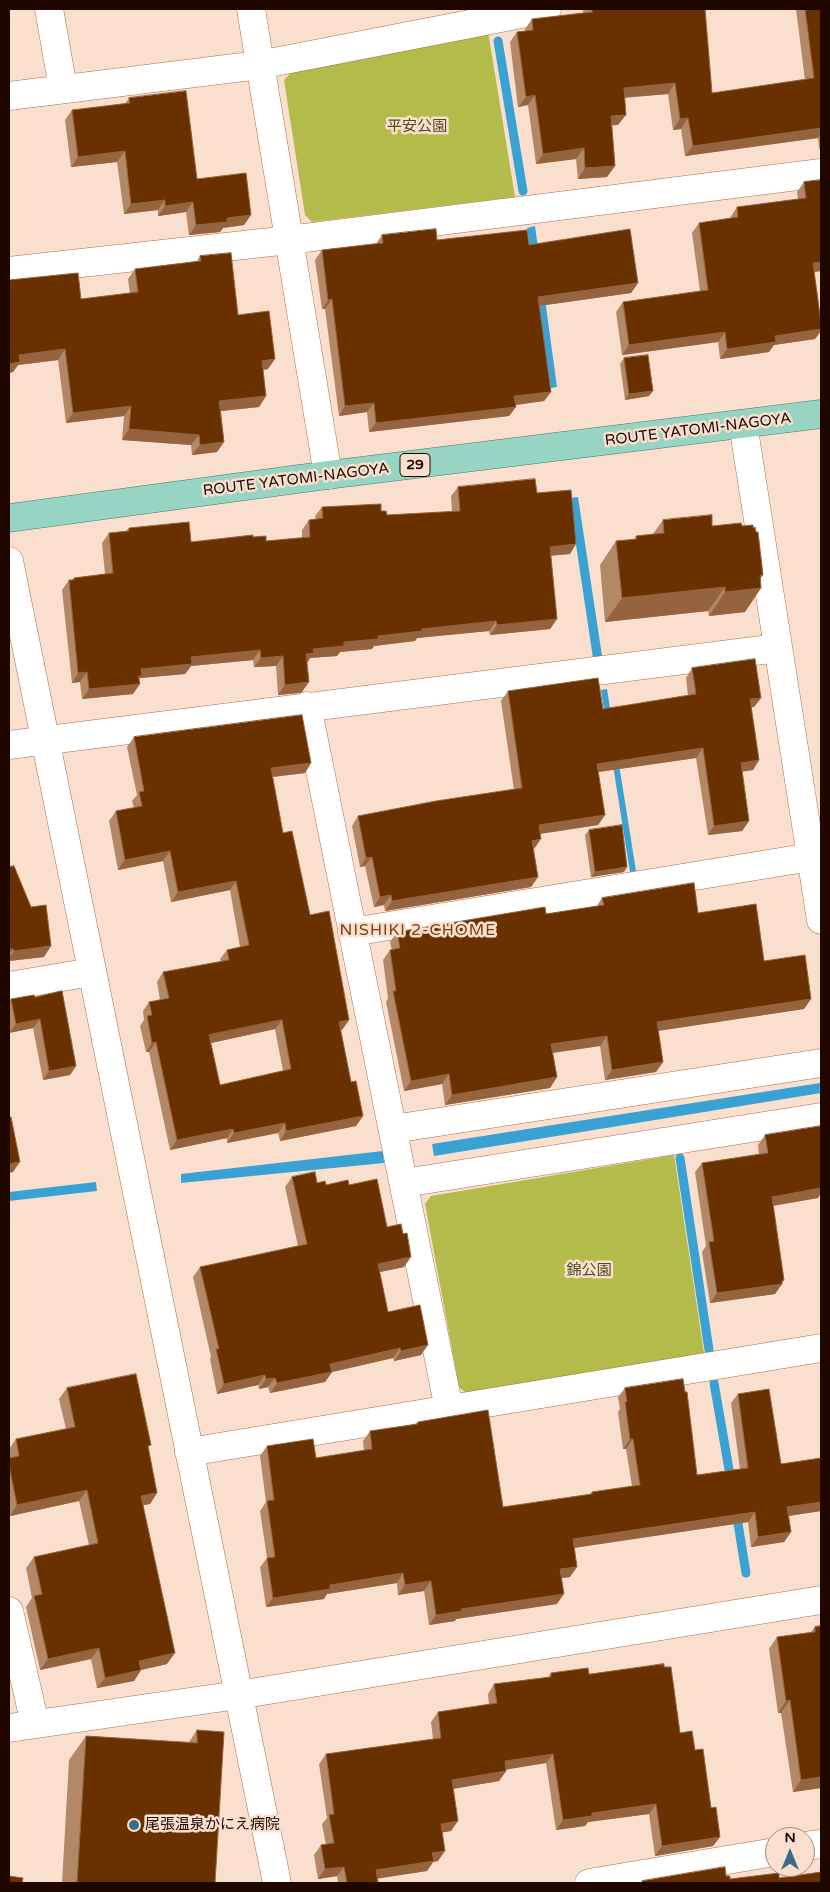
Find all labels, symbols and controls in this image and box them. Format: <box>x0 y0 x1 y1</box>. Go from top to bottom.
park label: 平安公園 <box>387 118 447 136</box>
street label: ROUTE YATOMI-NAGOYA <box>604 410 792 450</box>
road number: 29 <box>400 454 430 476</box>
street label: ROUTE YATOMI-NAGOYA <box>202 460 390 500</box>
district label: NISHIKI 2-CHOME <box>338 921 498 941</box>
park label: 錦公園 <box>567 1262 611 1280</box>
place label: 尾張温泉かにえ病院 <box>145 1816 280 1834</box>
marker: 尾張温泉かにえ病院 <box>127 1818 141 1832</box>
north arrow <box>765 1827 815 1877</box>
text: N <box>784 1829 796 1846</box>

